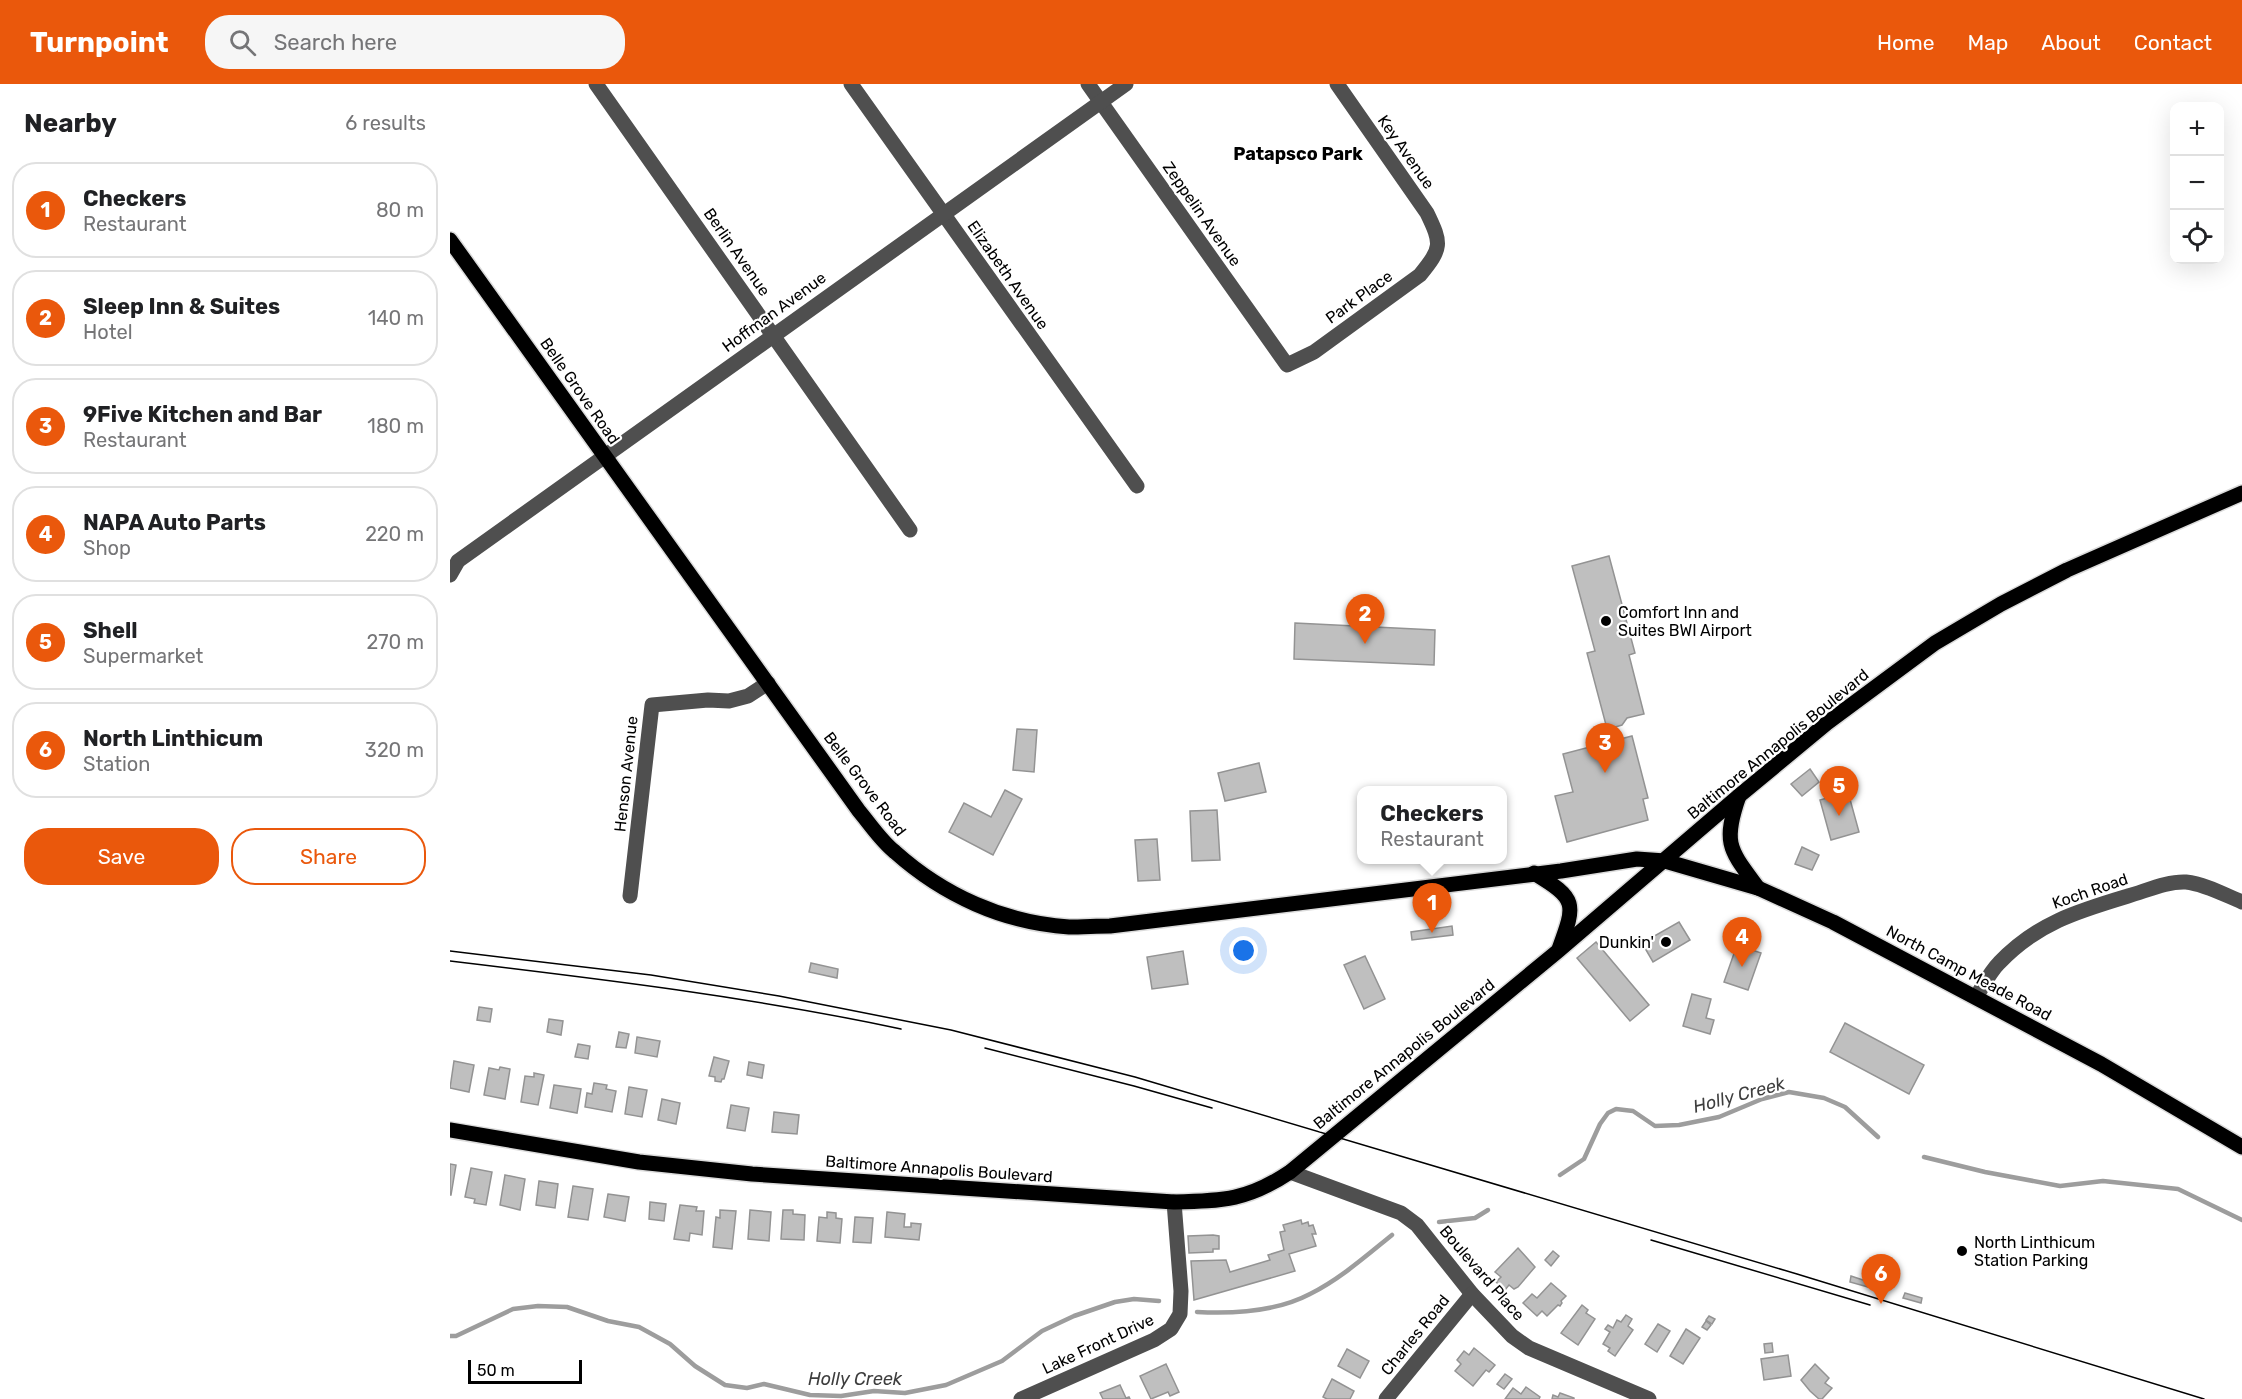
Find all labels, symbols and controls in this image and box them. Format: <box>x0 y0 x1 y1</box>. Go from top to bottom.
search box <box>205 15 625 69</box>
text: Turnpoint <box>30 26 169 59</box>
icon: search <box>226 26 259 59</box>
text: Search here <box>274 29 397 56</box>
text: Home <box>1877 30 1934 55</box>
text: Map <box>1967 30 2008 55</box>
text: About <box>2041 30 2101 55</box>
text: Contact <box>2134 30 2212 55</box>
map controls <box>2170 102 2224 264</box>
button: + <box>2170 102 2224 156</box>
text: Nearby <box>24 108 117 139</box>
text: 6 results <box>345 111 426 135</box>
street label: Key Avenue <box>1374 111 1438 193</box>
district label: Patapsco Park <box>1233 143 1363 165</box>
button: − <box>2170 156 2224 210</box>
street label: Zeppelin Avenue <box>1159 158 1245 270</box>
text: Checkers <box>83 185 186 212</box>
text: 1 <box>41 198 50 222</box>
text: 80 m <box>376 198 424 222</box>
street label: Berlin Avenue <box>700 204 774 300</box>
button: locate <box>2170 210 2224 264</box>
text: Restaurant <box>83 212 187 236</box>
street label: Elizabeth Avenue <box>963 217 1053 333</box>
street label: Park Place <box>1322 266 1396 328</box>
street label: Hoffman Avenue <box>718 268 830 356</box>
text: Sleep Inn & Suites <box>83 293 280 320</box>
text: 2 <box>39 306 52 330</box>
text: 140 m <box>368 306 424 330</box>
text: Hotel <box>83 320 133 344</box>
street label: Belle Grove Road <box>536 334 624 448</box>
text: 9Five Kitchen and Bar <box>83 401 322 428</box>
text: 3 <box>39 414 52 438</box>
text: 180 m <box>367 414 424 438</box>
text: Restaurant <box>83 428 187 452</box>
text: NAPA Auto Parts <box>83 509 266 536</box>
text: 4 <box>39 522 52 546</box>
text: 220 m <box>365 522 424 546</box>
text: Shop <box>83 536 131 560</box>
pin: 2 <box>1346 594 1384 644</box>
place label: Comfort Inn and Suites BWI Airport <box>1618 603 1752 640</box>
marker: Comfort Inn and Suites BWI Airport <box>1599 614 1613 628</box>
text: Shell <box>83 617 138 644</box>
text: 5 <box>39 630 52 654</box>
text: 270 m <box>367 630 424 654</box>
text: Supermarket <box>83 644 203 668</box>
street label: Baltimore Annapolis Boulevard <box>1684 665 1872 823</box>
street label: Henson Avenue <box>610 715 642 833</box>
pin: 3 <box>1586 724 1624 773</box>
text: North Linthicum <box>83 725 263 752</box>
street label: Belle Grove Road <box>820 728 910 840</box>
text: 6 <box>39 738 52 762</box>
text: 320 m <box>365 738 424 762</box>
text: Station <box>83 752 150 776</box>
pin: 5 <box>1820 766 1858 816</box>
popup <box>1357 786 1507 864</box>
text: Checkers <box>1380 800 1484 827</box>
text: Restaurant <box>1380 827 1484 851</box>
button: Save <box>24 828 219 885</box>
button: Share <box>231 828 426 885</box>
street label: Koch Road <box>2050 869 2130 913</box>
pin: 1 <box>1412 884 1452 933</box>
pin: 4 <box>1722 918 1762 967</box>
street label: North Camp Meade Road <box>1883 921 2055 1025</box>
place label: Dunkin' <box>1599 933 1654 952</box>
marker: Dunkin' <box>1659 935 1673 949</box>
your location <box>1229 936 1258 965</box>
street label: Baltimore Annapolis Boulevard <box>1310 975 1498 1133</box>
water label: Holly Creek <box>1691 1072 1788 1118</box>
street label: Baltimore Annapolis Boulevard <box>825 1152 1053 1186</box>
street label: Boulevard Place <box>1436 1222 1528 1324</box>
place label: North Linthicum Station Parking <box>1974 1233 2095 1270</box>
marker: North Linthicum Station Parking <box>1955 1244 1969 1258</box>
pin: 6 <box>1862 1254 1900 1304</box>
street label: Charles Road <box>1377 1291 1453 1379</box>
street label: Lake Front Drive <box>1039 1310 1157 1378</box>
scale bar <box>468 1357 582 1384</box>
text: 50 m <box>477 1361 515 1380</box>
water label: Holly Creek <box>808 1368 903 1390</box>

